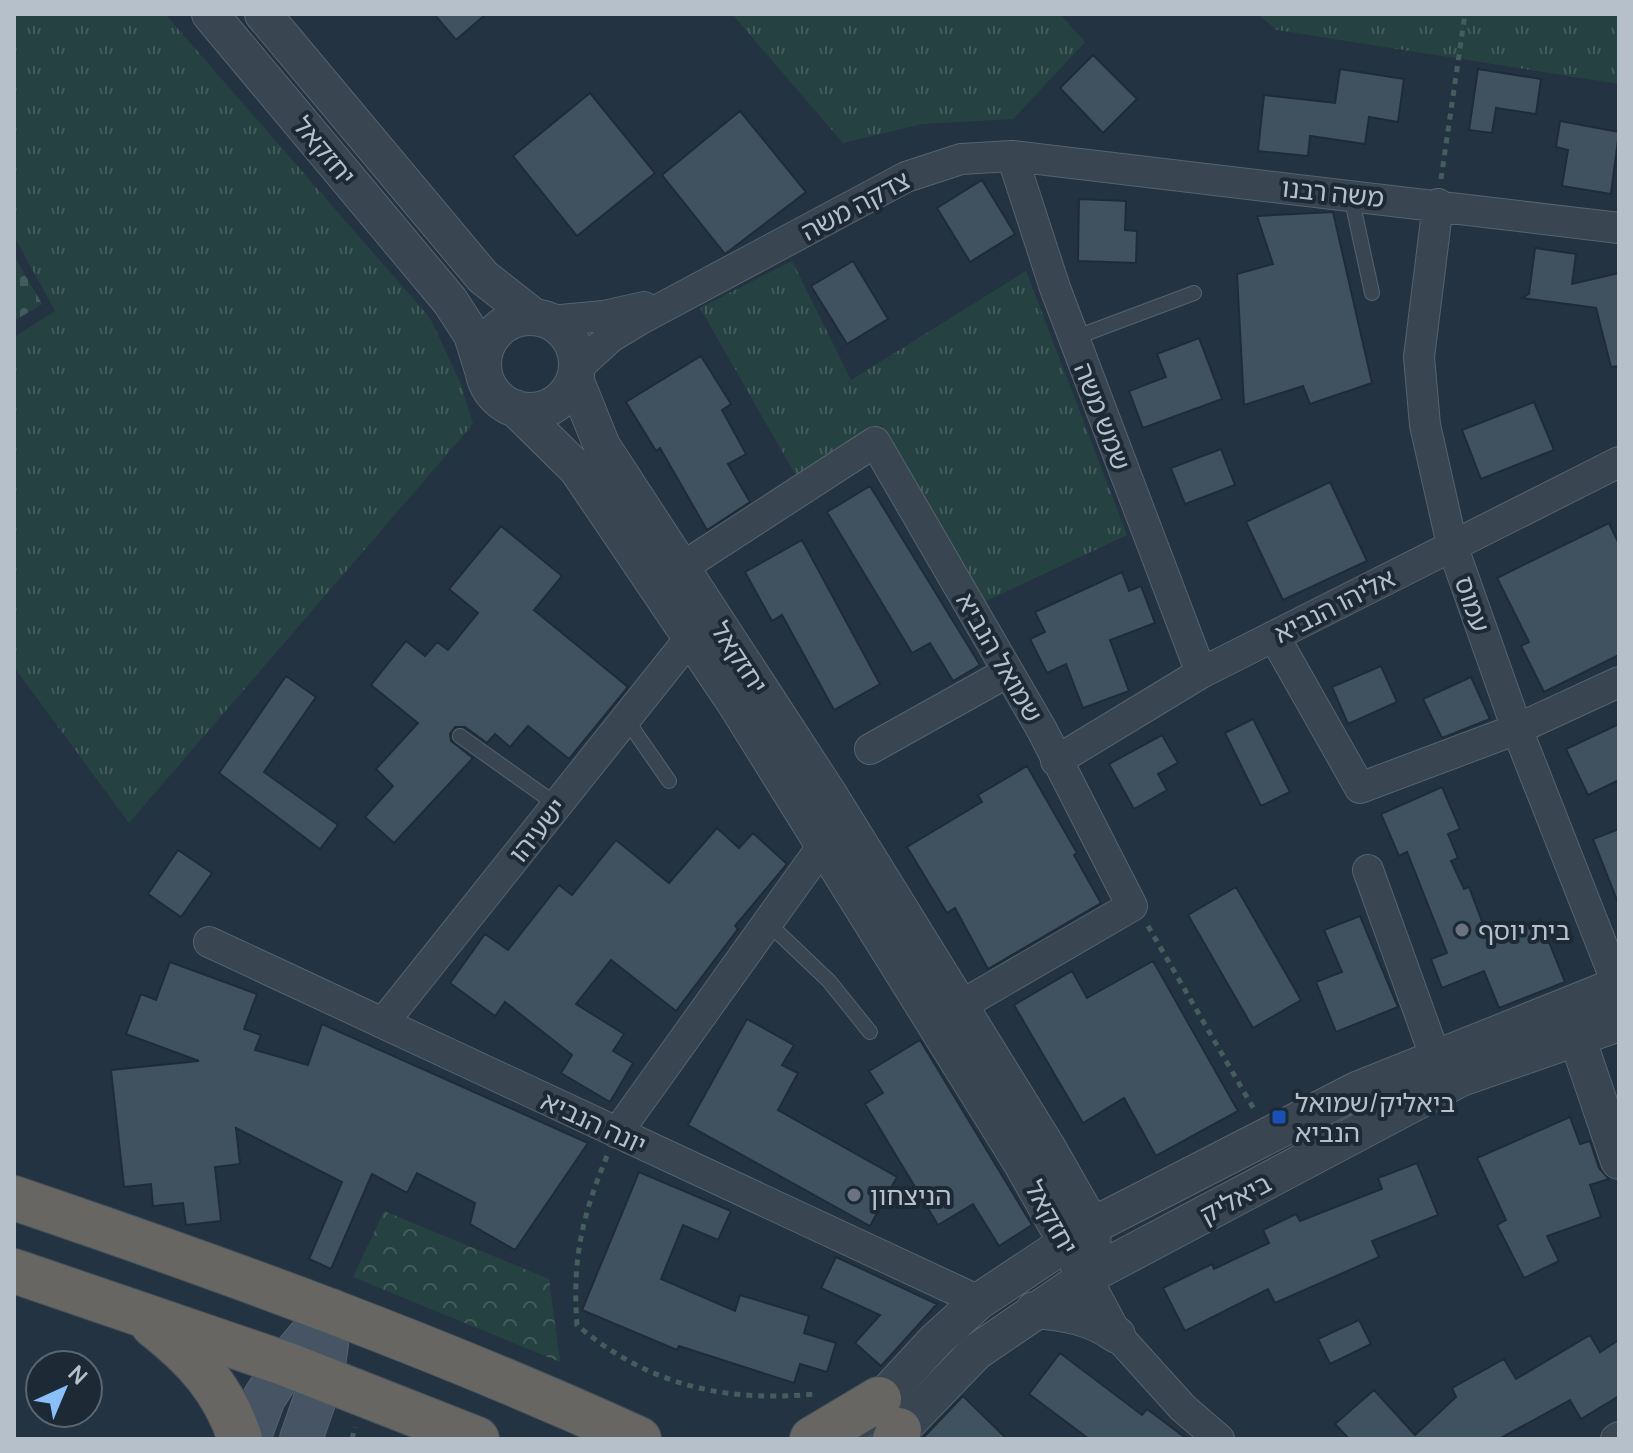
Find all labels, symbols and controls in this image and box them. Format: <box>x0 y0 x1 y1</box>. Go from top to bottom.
street label: יחזקאל <box>286 108 364 192</box>
street label: צדקה משה <box>794 161 916 249</box>
street label: משה רבנו <box>1280 169 1386 215</box>
street label: שמש משה <box>1066 357 1140 475</box>
street label: אליהו הנביא <box>1267 559 1401 651</box>
street label: עמוס <box>1447 571 1499 637</box>
street label: שמואל הנביא <box>948 586 1052 728</box>
street label: יחזקאל <box>703 614 777 700</box>
street label: ישעיהו <box>500 790 574 870</box>
place label: בית יוסף <box>1478 912 1570 948</box>
marker: בית יוסף <box>1453 921 1471 939</box>
street label: יונה הנביא <box>536 1082 652 1162</box>
place label: ביאליק/שמואל הנביא <box>1295 1084 1455 1150</box>
marker: ביאליק/שמואל הנביא <box>1270 1108 1288 1126</box>
street label: ביאליק <box>1193 1164 1277 1232</box>
street label: יחזקאל <box>1017 1174 1087 1260</box>
place label: הניצחון <box>870 1177 952 1213</box>
marker: הניצחון <box>845 1186 863 1204</box>
north arrow <box>24 1349 104 1429</box>
text: N <box>62 1358 94 1391</box>

